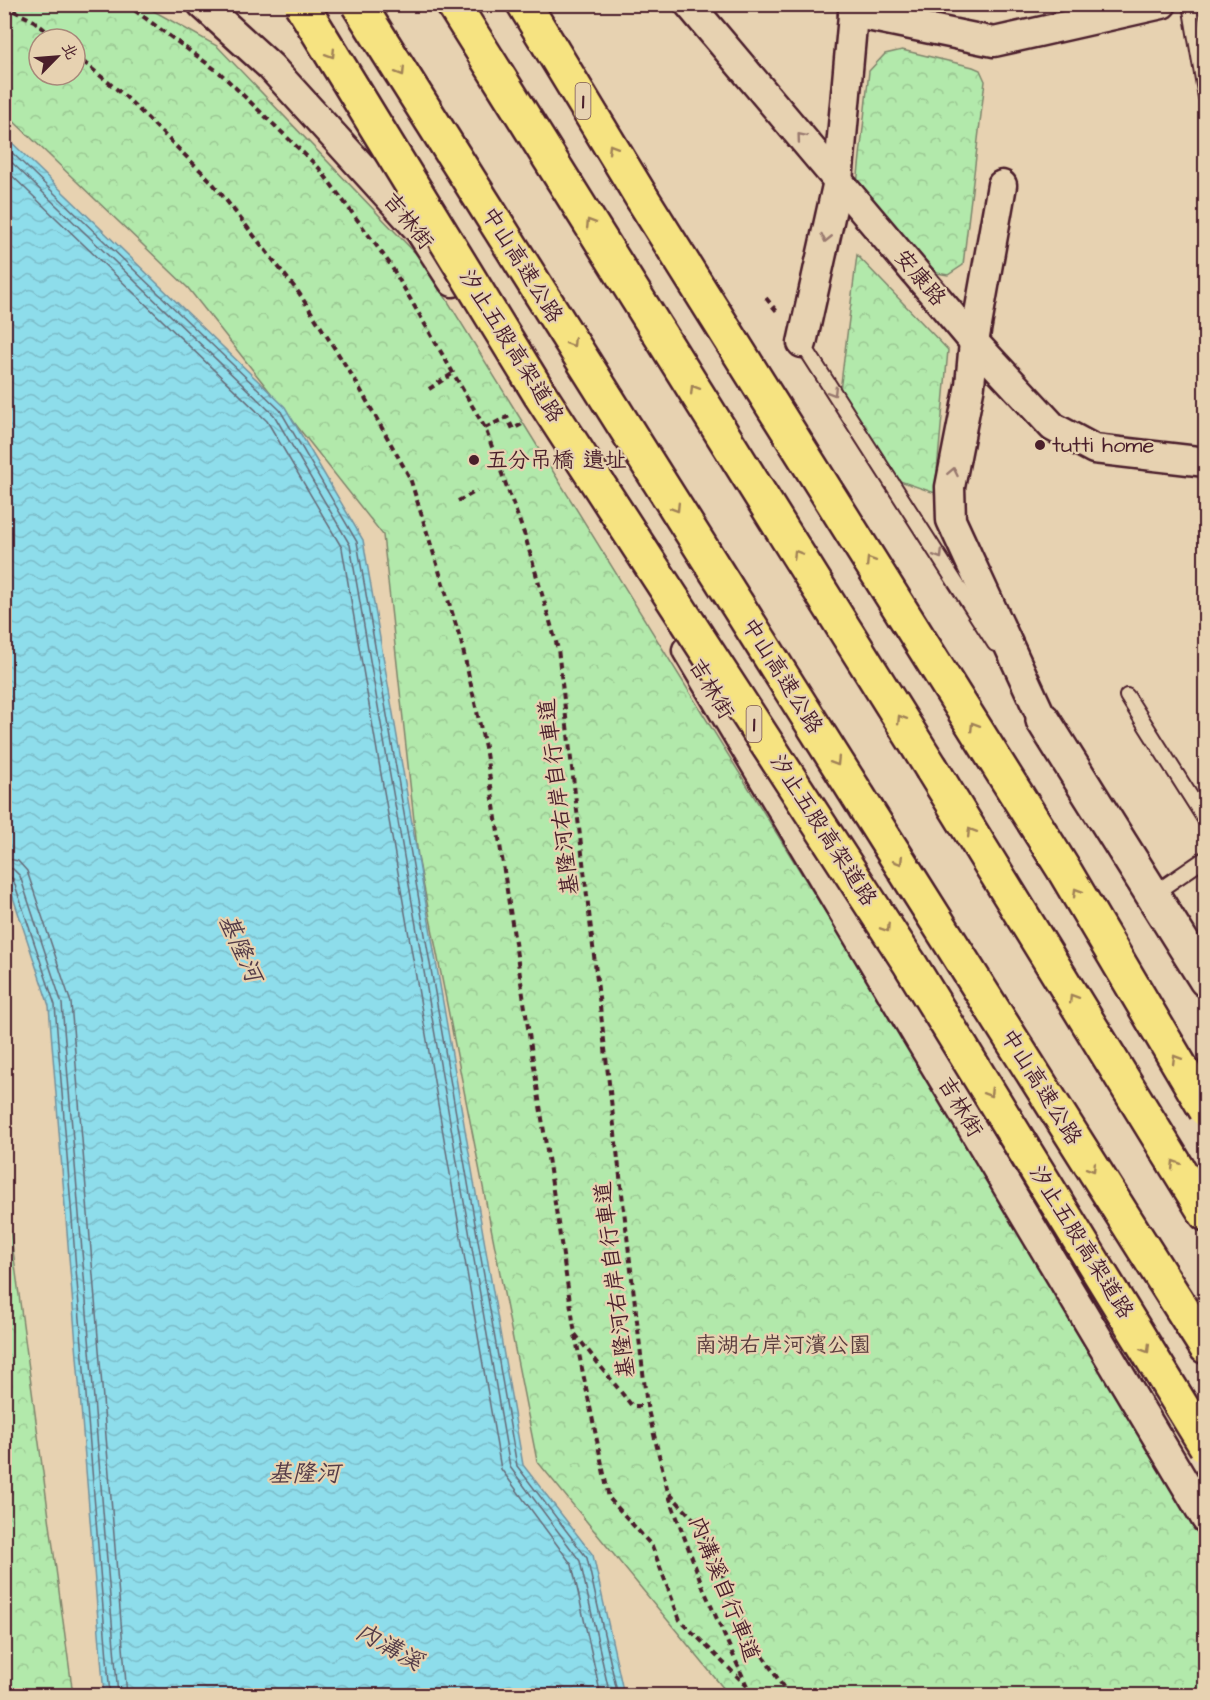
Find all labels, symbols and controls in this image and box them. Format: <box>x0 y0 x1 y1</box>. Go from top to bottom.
north arrow <box>27 27 87 87</box>
text: 北 <box>56 39 83 63</box>
one-way arrow <box>324 48 336 58</box>
one-way arrow <box>393 66 405 76</box>
road number: 1 <box>576 83 590 119</box>
one-way arrow <box>797 133 808 144</box>
one-way arrow <box>607 144 619 154</box>
street label: 吉林街 <box>375 186 441 256</box>
street label: 中山高速公路 <box>474 201 570 329</box>
one-way arrow <box>587 219 598 230</box>
one-way arrow <box>820 233 833 243</box>
street label: 安康路 <box>887 243 953 313</box>
street label: 汐止五股高架道路 <box>451 263 571 429</box>
one-way arrow <box>565 336 576 347</box>
one-way arrow <box>690 385 701 396</box>
one-way arrow <box>825 386 837 396</box>
place label: tutti home <box>1052 430 1154 461</box>
marker: tutti home <box>1033 438 1047 452</box>
place label: 五分吊橋 遺址 <box>486 445 627 476</box>
marker: 五分吊橋 遺址 <box>467 453 481 467</box>
one-way arrow <box>946 467 959 477</box>
one-way arrow <box>669 501 680 512</box>
one-way arrow <box>932 549 944 559</box>
one-way arrow <box>793 550 805 560</box>
one-way arrow <box>865 557 877 567</box>
street label: 中山高速公路 <box>734 612 830 740</box>
street label: 吉林街 <box>681 653 741 725</box>
street label: 基隆河右岸自行車道 <box>532 697 586 897</box>
road number: 1 <box>746 706 762 742</box>
one-way arrow <box>896 715 908 725</box>
one-way arrow <box>969 722 981 732</box>
street label: 汐止五股高架道路 <box>762 748 884 912</box>
one-way arrow <box>829 755 840 766</box>
one-way arrow <box>966 828 978 838</box>
one-way arrow <box>891 855 903 865</box>
one-way arrow <box>1072 887 1084 898</box>
water label: 基隆河 <box>210 908 272 991</box>
one-way arrow <box>879 922 891 932</box>
one-way arrow <box>1068 994 1080 1004</box>
street label: 中山高速公路 <box>993 1023 1089 1151</box>
one-way arrow <box>1171 1055 1183 1066</box>
street label: 吉林街 <box>930 1071 990 1143</box>
one-way arrow <box>982 1087 994 1097</box>
street label: 汐止五股高架道路 <box>1021 1159 1141 1325</box>
one-way arrow <box>1170 1160 1182 1170</box>
one-way arrow <box>1085 1162 1097 1172</box>
street label: 基隆河右岸自行車道 <box>588 1180 642 1380</box>
park label: 南湖右岸河濱公園 <box>695 1330 871 1361</box>
one-way arrow <box>1139 1343 1151 1353</box>
water label: 基隆河 <box>268 1457 344 1491</box>
street label: 內溝溪自行車道 <box>681 1512 767 1666</box>
water label: 內溝溪 <box>349 1615 430 1680</box>

